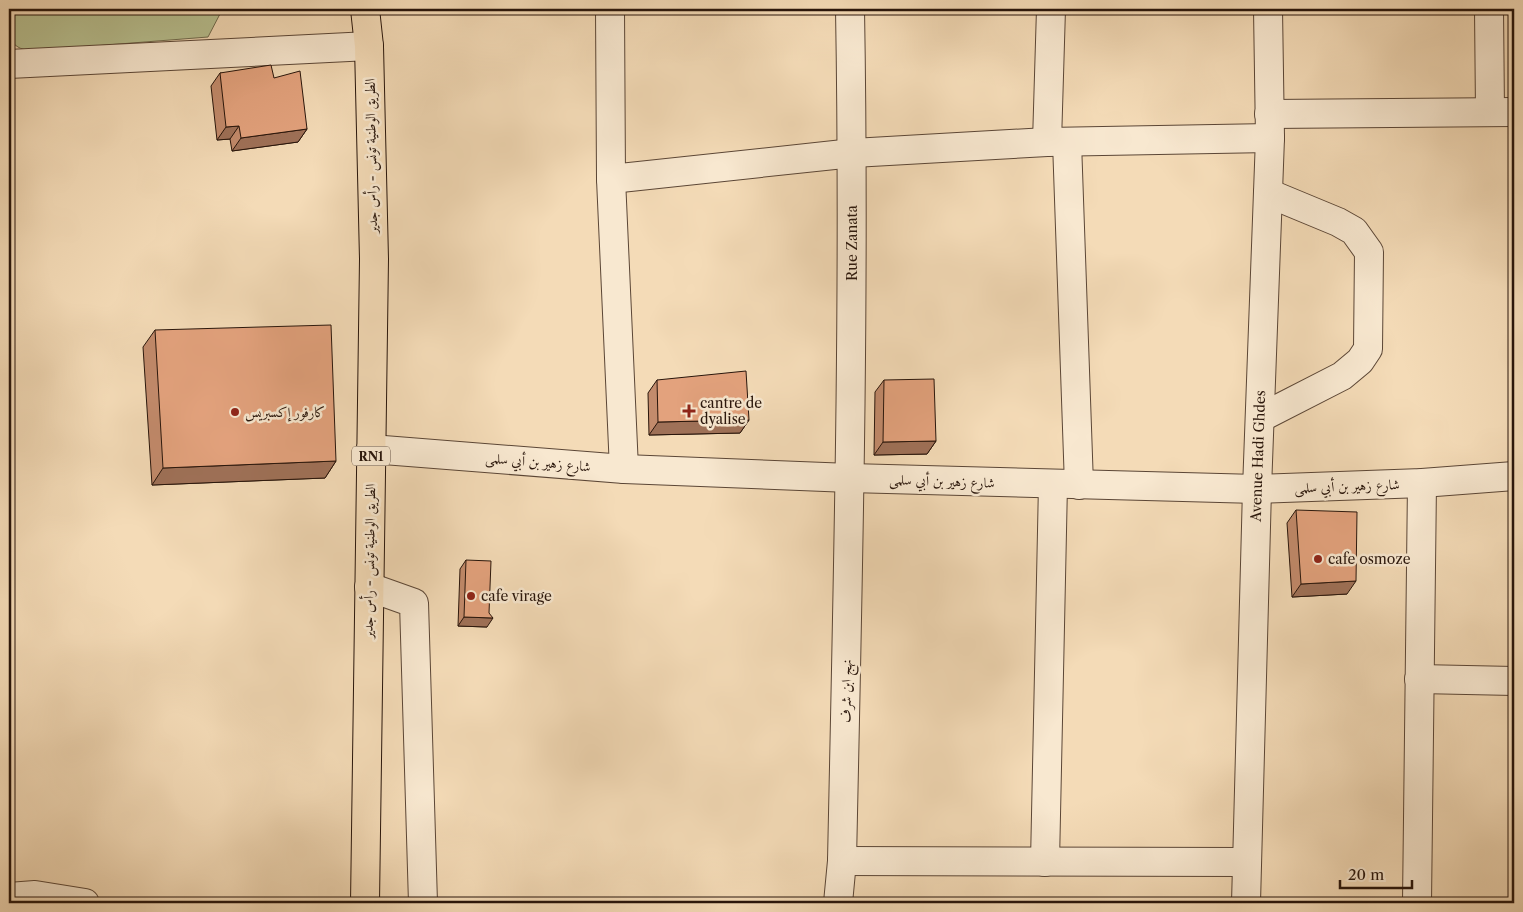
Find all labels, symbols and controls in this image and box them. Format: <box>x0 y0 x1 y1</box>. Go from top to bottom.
street label: الطريق الوطنية تونس - رأس جدير <box>360 78 382 236</box>
street label: Rue Zanata <box>843 205 861 281</box>
street label: Avenue Hadi Ghdes <box>1247 390 1269 523</box>
place label: cantre de dyalise <box>700 394 762 428</box>
place label: كارفور إكسبريس <box>245 403 325 422</box>
marker: cantre de dyalise <box>682 404 696 418</box>
marker: كارفور إكسبريس <box>229 406 241 418</box>
road number: RN1 <box>352 446 390 466</box>
street label: شارع زهير بن أبي سلمى <box>484 447 591 479</box>
street label: شارع زهير بن أبي سلمى <box>889 469 995 495</box>
street label: شارع زهير بن أبي سلمى <box>1294 474 1400 500</box>
street label: الطريق الوطنية تونس - رأس جدير <box>358 483 380 641</box>
place label: cafe osmoze <box>1328 550 1411 568</box>
marker: cafe osmoze <box>1312 553 1324 565</box>
place label: cafe virage <box>481 587 552 605</box>
marker: cafe virage <box>465 590 477 602</box>
street label: نهج ابن شرف <box>836 659 860 723</box>
scale bar <box>1340 857 1413 889</box>
text: 20 m <box>1348 865 1384 884</box>

